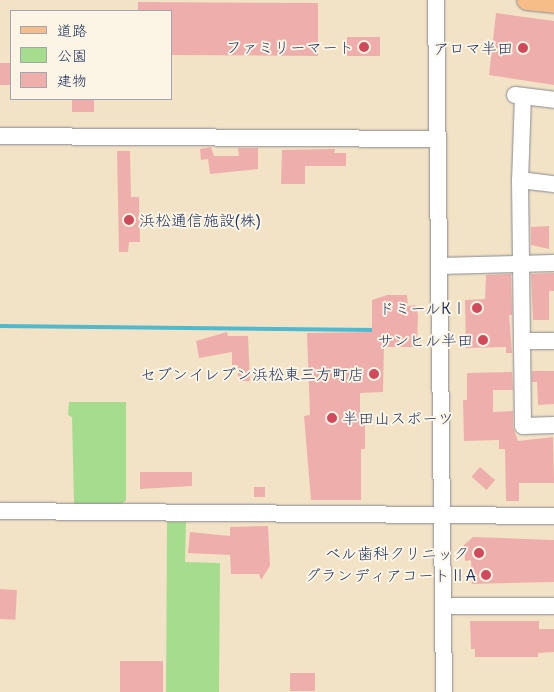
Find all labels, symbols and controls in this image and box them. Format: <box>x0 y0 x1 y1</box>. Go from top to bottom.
legend <box>10 10 172 100</box>
text: 道路 <box>57 21 87 40</box>
place label: ファミリーマート <box>226 37 354 57</box>
place label: アロマ半田 <box>433 38 513 58</box>
marker: ファミリーマート <box>358 41 370 53</box>
marker: アロマ半田 <box>517 42 529 54</box>
text: 公園 <box>57 46 87 65</box>
text: 建物 <box>57 71 87 90</box>
place label: 浜松通信施設(株) <box>139 210 261 230</box>
marker: 浜松通信施設(株) <box>123 214 135 226</box>
place label: ドミールKⅠ <box>377 298 467 318</box>
marker: ドミールKⅠ <box>471 302 483 314</box>
place label: サンヒル半田 <box>377 330 473 350</box>
marker: サンヒル半田 <box>477 334 489 346</box>
place label: セブンイレブン浜松東三方町店 <box>140 364 364 384</box>
marker: セブンイレブン浜松東三方町店 <box>368 368 380 380</box>
place label: 半田山スポーツ <box>342 408 454 428</box>
marker: 半田山スポーツ <box>326 412 338 424</box>
place label: ベル歯科クリニック <box>325 543 469 563</box>
marker: ベル歯科クリニック <box>473 547 485 559</box>
place label: グランディアコートⅡA <box>306 565 476 585</box>
marker: グランディアコートⅡA <box>480 569 492 581</box>

